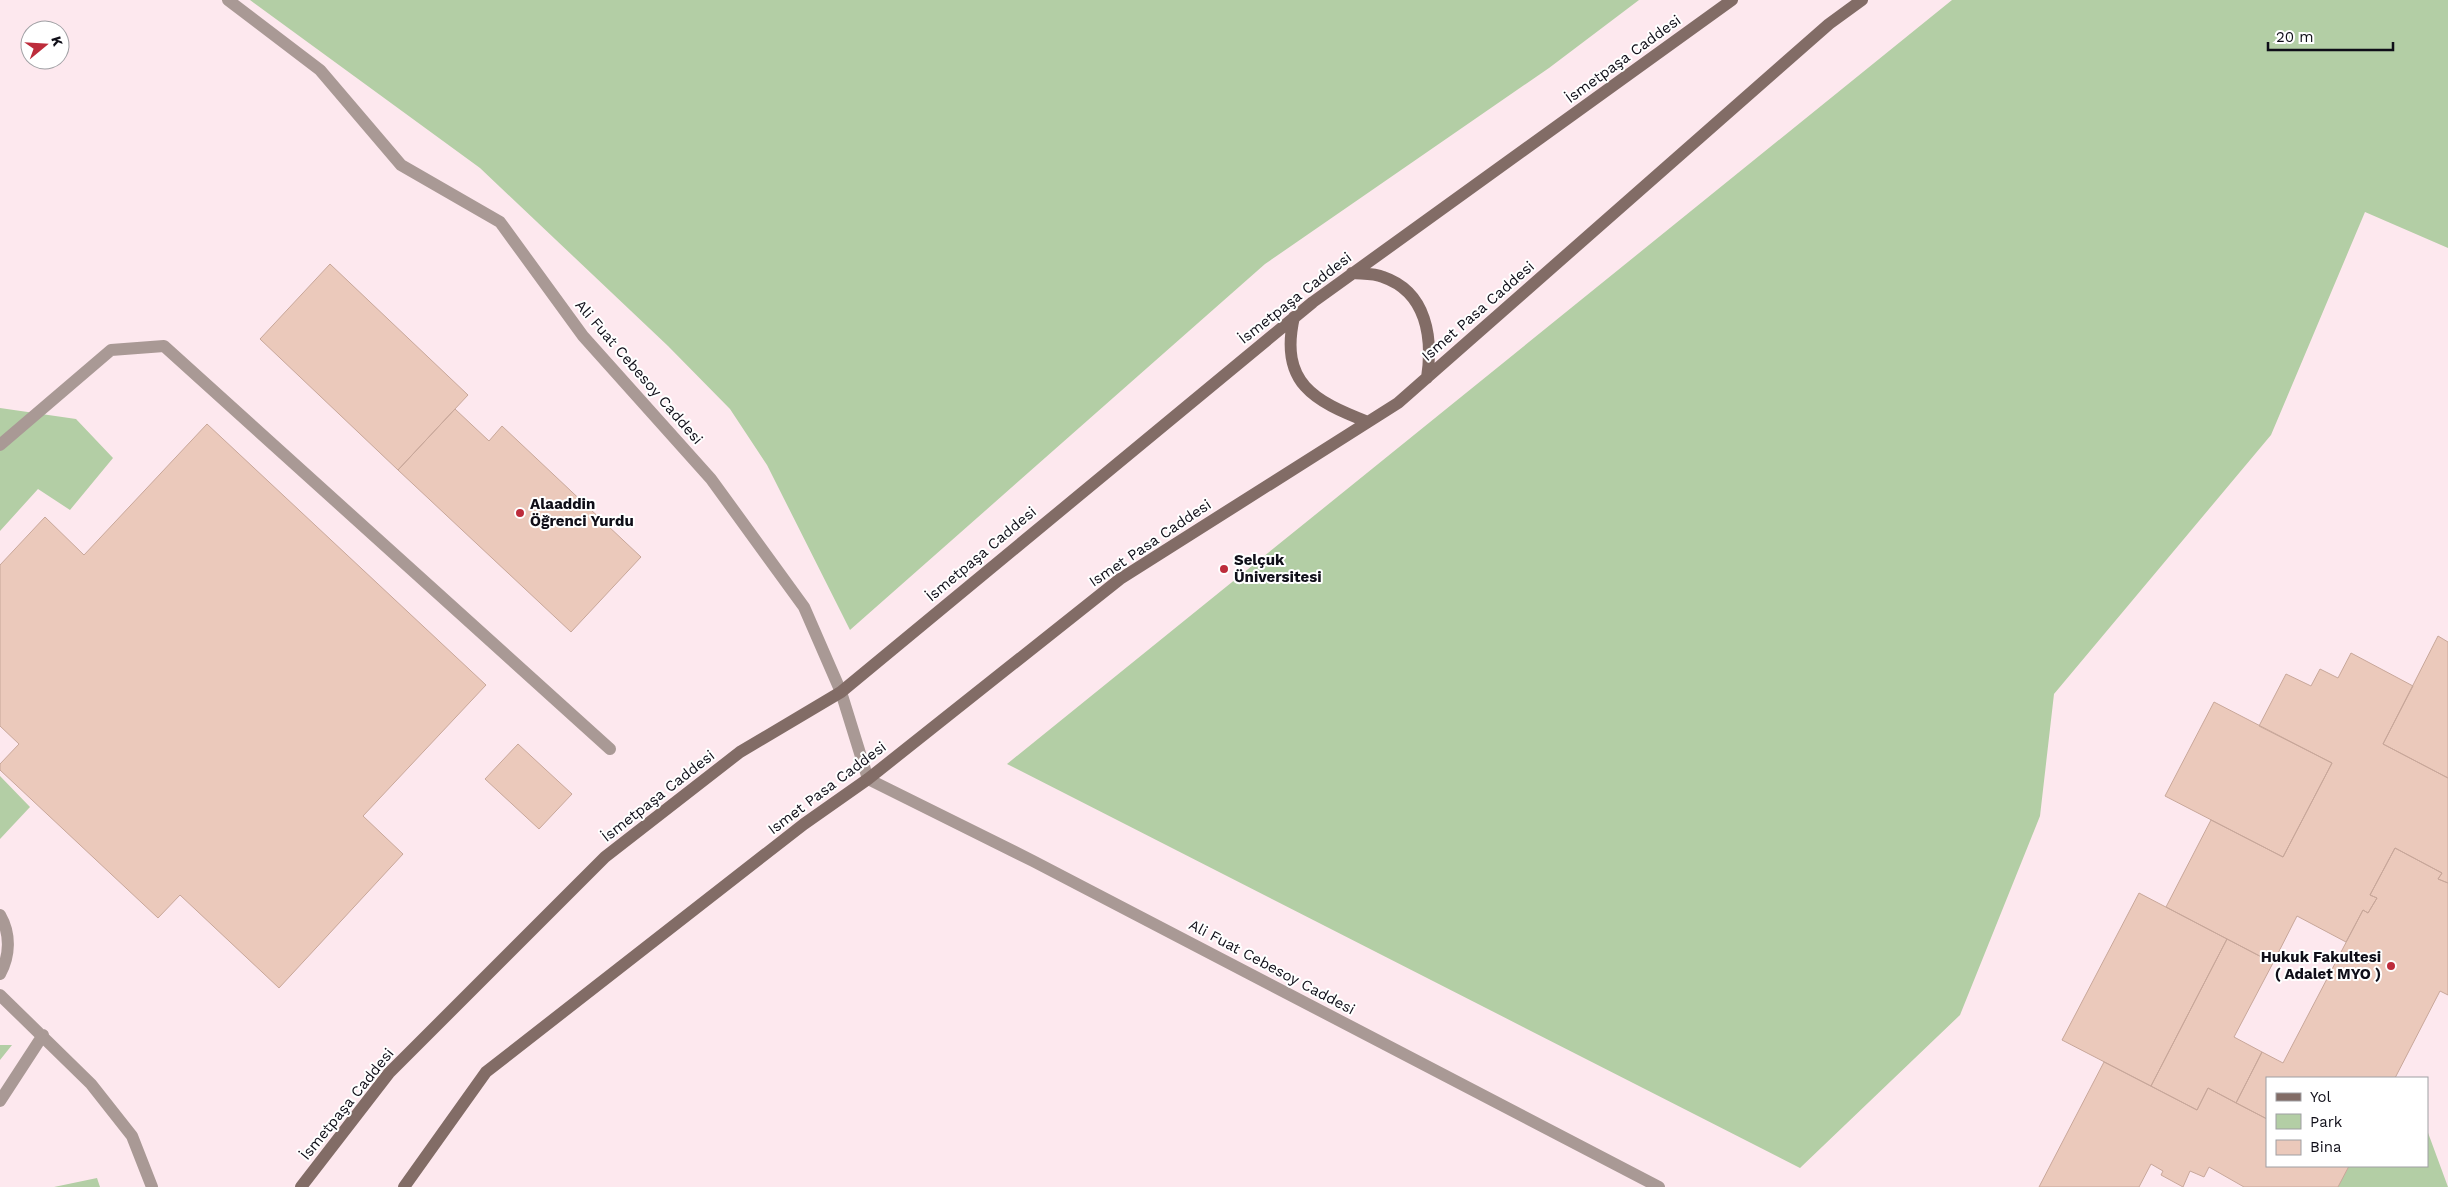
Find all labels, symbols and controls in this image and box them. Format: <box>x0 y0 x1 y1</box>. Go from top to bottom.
street label: İsmetpaşa Caddesi <box>1562 11 1684 107</box>
north arrow <box>20 20 70 70</box>
scale bar <box>2268 20 2393 52</box>
text: 20 m <box>2276 28 2314 46</box>
text: K <box>48 34 67 48</box>
street label: İsmetpaşa Caddesi <box>1235 248 1355 348</box>
street label: Ismet Pasa Caddesi <box>1418 257 1538 365</box>
street label: Ali Fuat Cebesoy Caddesi <box>571 296 707 448</box>
place label: Alaaddin Öğrenci Yurdu <box>530 495 634 530</box>
street label: Ismet Pasa Caddesi <box>1086 495 1214 591</box>
street label: İsmetpaşa Caddesi <box>922 503 1040 605</box>
marker: Alaaddin Öğrenci Yurdu <box>514 507 526 519</box>
place label: Selçuk Üniversitesi <box>1234 551 1322 586</box>
marker: Selçuk Üniversitesi <box>1218 563 1230 575</box>
street label: Ismet Pasa Caddesi <box>764 738 890 838</box>
street label: İsmetpaşa Caddesi <box>598 746 718 846</box>
street label: Ali Fuat Cebesoy Caddesi <box>1186 916 1358 1018</box>
place label: Hukuk Fakultesi ( Adalet MYO ) <box>2261 948 2381 983</box>
marker: Hukuk Fakultesi ( Adalet MYO ) <box>2385 960 2397 972</box>
street label: İsmetpaşa Caddesi <box>296 1045 398 1163</box>
legend <box>2266 1077 2428 1167</box>
text: Yol <box>2310 1088 2332 1106</box>
text: Park <box>2310 1113 2343 1131</box>
text: Bina <box>2310 1138 2342 1156</box>

